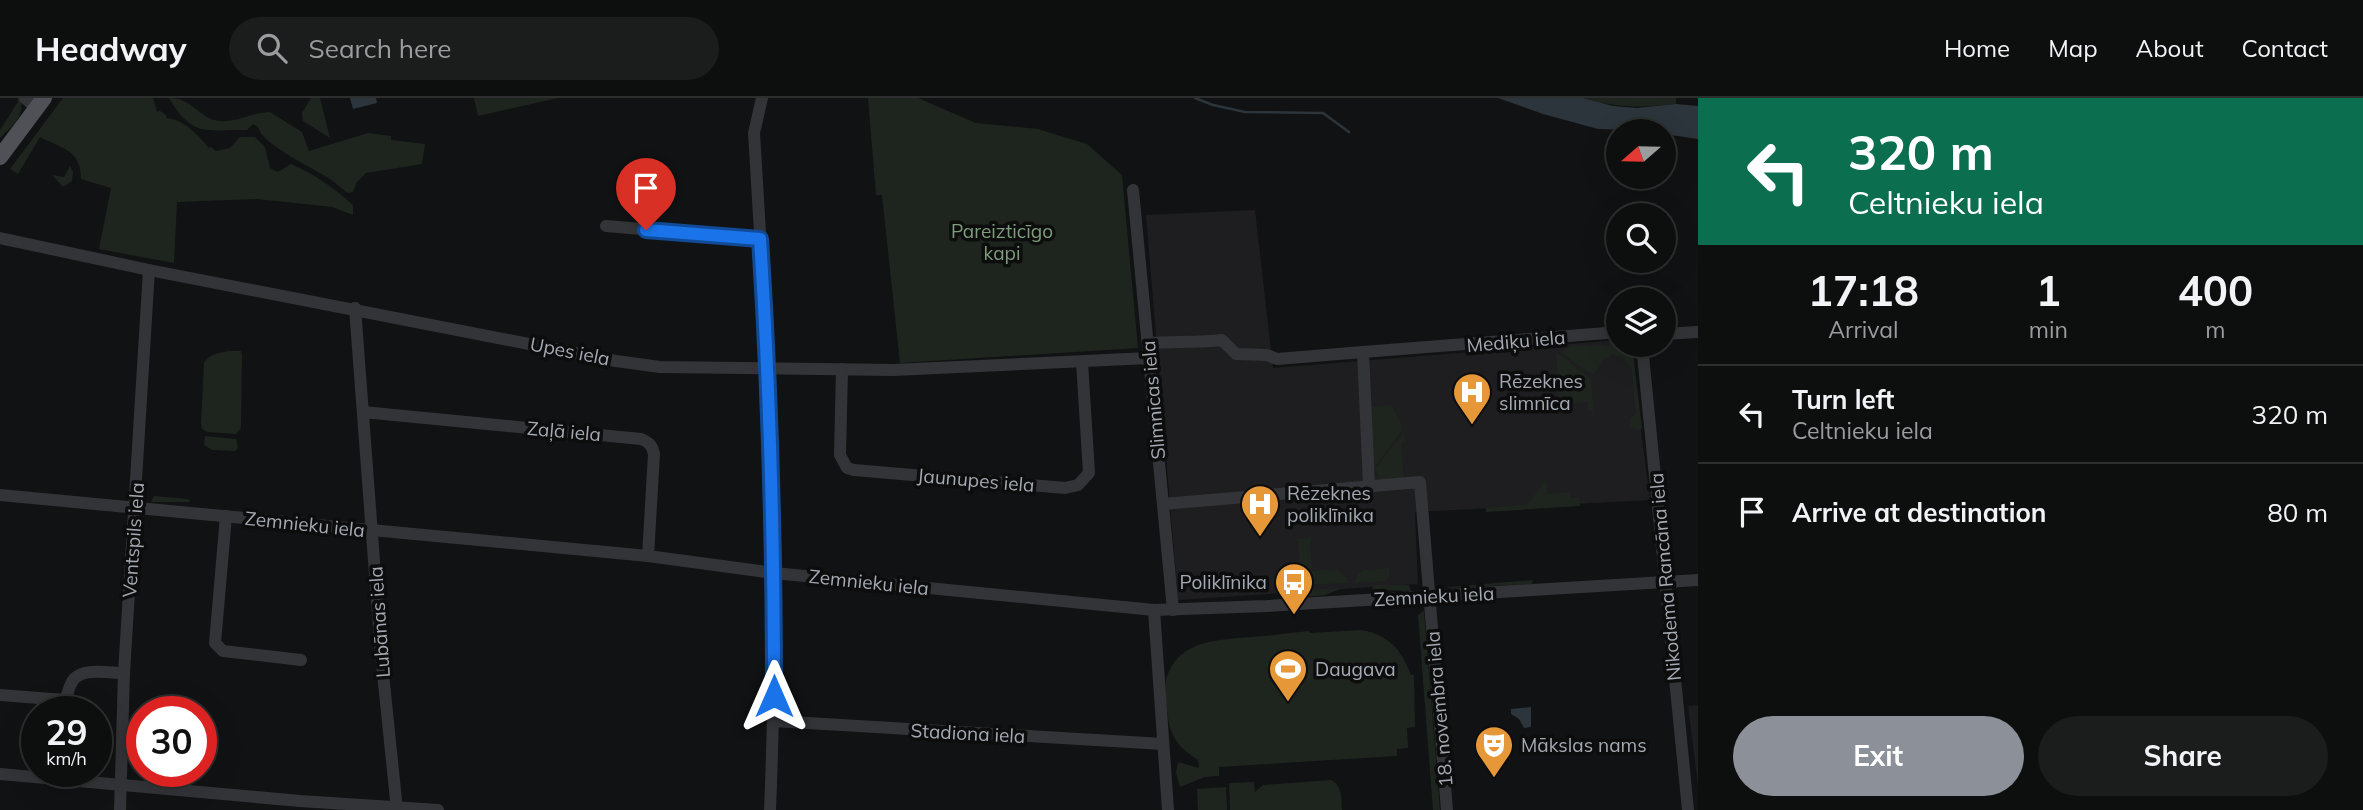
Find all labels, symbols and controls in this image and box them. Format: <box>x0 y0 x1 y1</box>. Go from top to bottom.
search box <box>229 17 719 80</box>
text: Headway <box>35 28 187 69</box>
icon: search <box>253 29 291 67</box>
text: Search here <box>309 32 451 65</box>
text: Home <box>1944 33 2010 63</box>
text: Map <box>2048 33 2098 63</box>
text: About <box>2136 33 2204 63</box>
text: Contact <box>2242 33 2328 63</box>
north arrow <box>1606 119 1676 189</box>
map controls <box>1606 119 1676 357</box>
text: 320 m <box>1848 121 1994 182</box>
icon: left <box>1733 126 1824 217</box>
pin <box>616 158 676 230</box>
icon: arrive <box>627 169 665 207</box>
text: Celtnieku iela <box>1848 182 2044 222</box>
button: search <box>1606 203 1676 273</box>
park label: Pareizticīgo kapi <box>951 219 1053 265</box>
text: 17:18 <box>1808 264 1919 317</box>
text: 1 <box>2036 264 2061 317</box>
text: 400 <box>2178 264 2253 317</box>
button: layers <box>1606 287 1676 357</box>
text: Arrival <box>1828 315 1899 344</box>
text: min <box>2029 315 2068 344</box>
text: m <box>2205 315 2226 344</box>
street label: Mediķu iela <box>1466 325 1566 358</box>
street label: Upes iela <box>528 332 612 370</box>
street label: Slimnīcas iela <box>1136 340 1170 460</box>
place label: Rēzeknes slimnīca <box>1499 369 1583 415</box>
hospital icon: Rēzeknes slimnīca <box>1451 371 1493 426</box>
text: Turn left <box>1792 383 1894 416</box>
icon: left <box>1733 395 1771 433</box>
text: 320 m <box>2252 398 2328 431</box>
street label: Zaļā iela <box>526 416 602 447</box>
text: Celtnieku iela <box>1792 416 1933 445</box>
street label: Jaunupes iela <box>916 463 1036 497</box>
street label: Nikodema Rancāna iela <box>1644 472 1686 682</box>
place label: Rēzeknes poliklīnika <box>1287 481 1374 527</box>
street label: Ventspils iela <box>117 482 149 598</box>
hospital icon: Rēzeknes poliklīnika <box>1239 483 1281 538</box>
icon: arrive <box>1733 493 1771 531</box>
text: Arrive at destination <box>1792 496 2047 529</box>
text: 80 m <box>2267 496 2328 529</box>
street label: Zemnieku iela <box>244 506 366 542</box>
bus stop icon: Poliklīnika <box>1273 561 1315 616</box>
street label: Zemnieku iela <box>808 564 930 600</box>
street label: Lubānas iela <box>363 565 395 679</box>
place label: Poliklīnika <box>1180 570 1267 594</box>
street label: Zemnieku iela <box>1373 581 1495 611</box>
street label: 18. novembra iela <box>1420 630 1458 788</box>
sports icon: Daugava <box>1267 648 1309 703</box>
place label: Daugava <box>1315 657 1396 681</box>
position arrow <box>737 659 811 733</box>
speed limit sign: 30 <box>126 696 217 787</box>
text: 29 <box>45 710 88 754</box>
button: Exit <box>1733 716 2024 796</box>
button: Share <box>2038 716 2328 796</box>
street label: Stadiona iela <box>910 718 1026 748</box>
theatre icon: Mākslas nams <box>1473 724 1515 779</box>
place label: Mākslas nams <box>1521 733 1647 757</box>
text: km/h <box>46 747 87 770</box>

